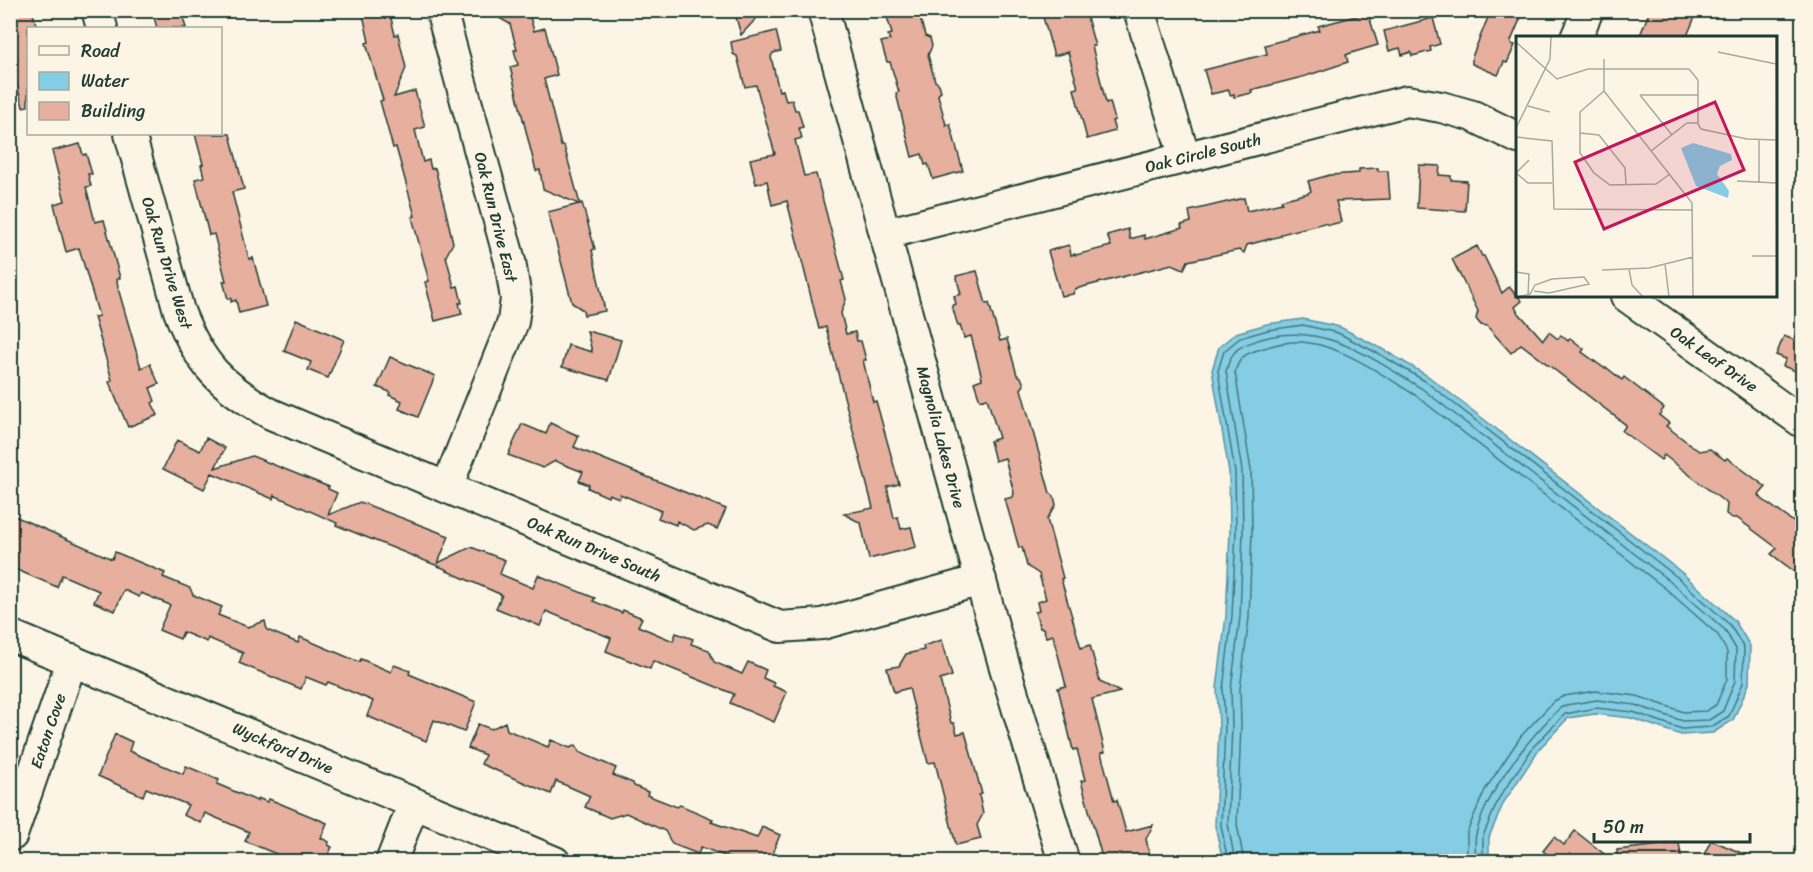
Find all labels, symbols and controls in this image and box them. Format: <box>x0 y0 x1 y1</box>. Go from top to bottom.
legend <box>27 27 222 135</box>
text: Road <box>81 35 121 67</box>
inset map <box>1516 36 1777 297</box>
text: Water <box>81 65 130 97</box>
text: Building <box>81 95 145 127</box>
street label: Oak Circle South <box>1142 125 1264 181</box>
street label: Oak Run Drive East <box>466 149 526 286</box>
street label: Oak Run Drive West <box>133 193 201 333</box>
street label: Oak Leaf Drive <box>1664 318 1764 400</box>
street label: Magnolia Lakes Drive <box>908 363 974 511</box>
street label: Oak Run Drive South <box>522 508 666 590</box>
street label: Eaton Cove <box>22 689 74 773</box>
street label: Wyckford Drive <box>228 714 338 782</box>
scale bar <box>1594 806 1750 844</box>
text: 50 m <box>1603 811 1644 843</box>

